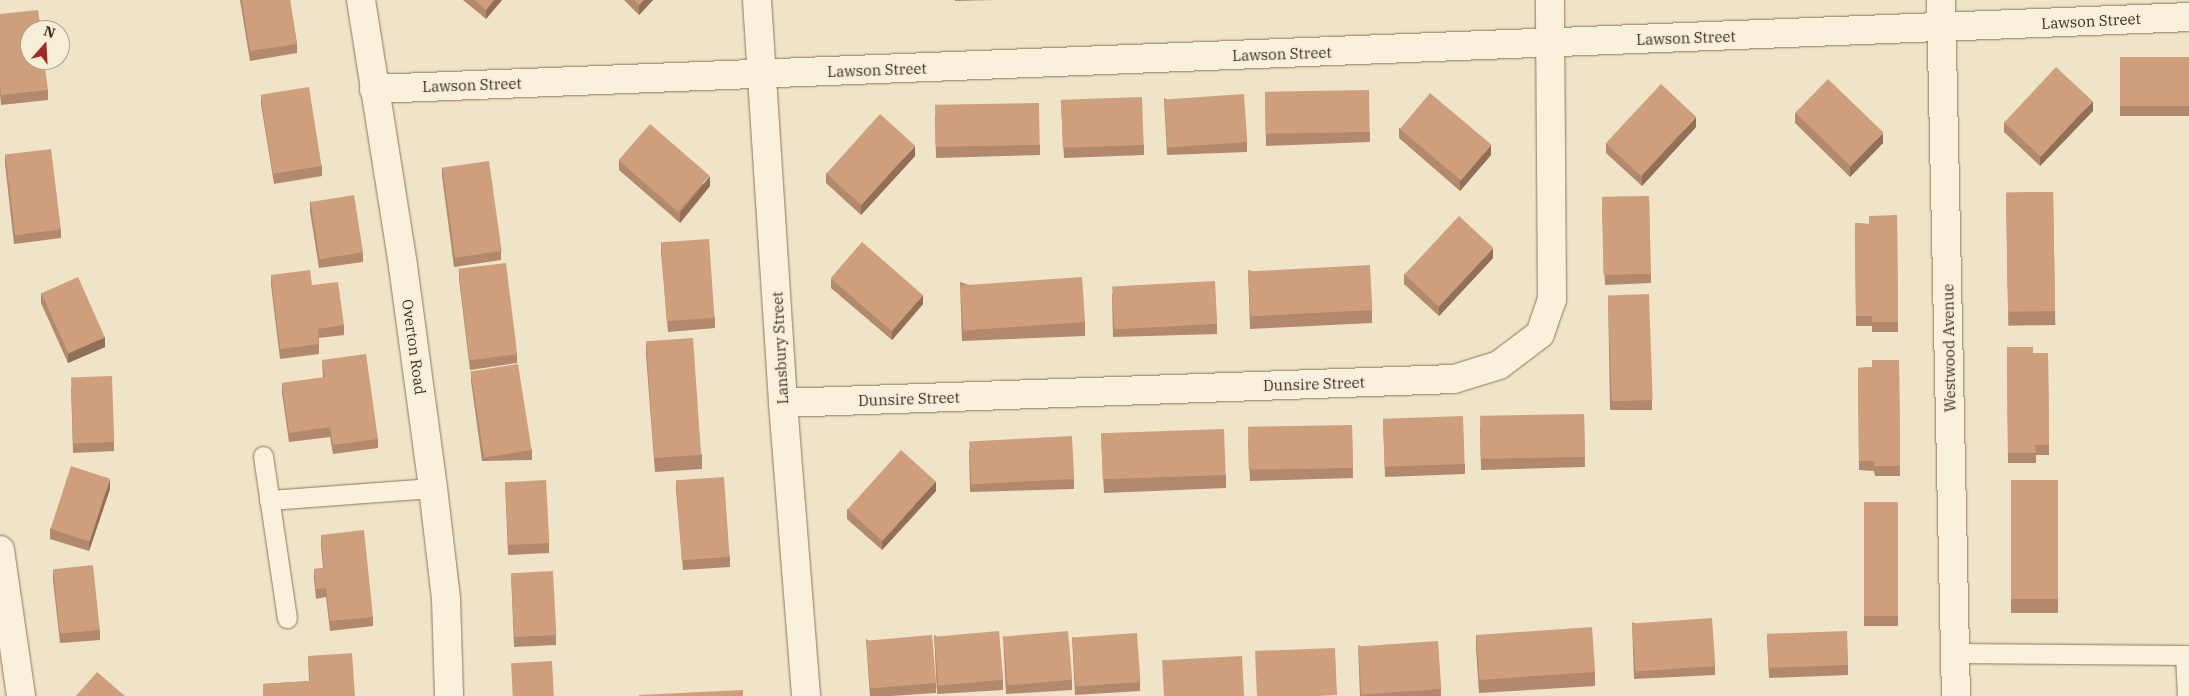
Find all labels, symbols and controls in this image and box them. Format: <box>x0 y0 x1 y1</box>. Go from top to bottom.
street label: Lawson Street <box>2041 9 2141 33</box>
north arrow <box>20 20 70 70</box>
text: N <box>41 21 58 42</box>
street label: Lawson Street <box>1636 27 1736 49</box>
street label: Lawson Street <box>1232 43 1332 65</box>
street label: Lawson Street <box>827 59 927 81</box>
street label: Lawson Street <box>422 74 522 96</box>
street label: Westwood Avenue <box>1939 284 1959 412</box>
street label: Lansbury Street <box>768 291 792 405</box>
street label: Overton Road <box>398 298 430 396</box>
street label: Dunsire Street <box>1263 373 1365 395</box>
street label: Dunsire Street <box>858 388 960 410</box>

